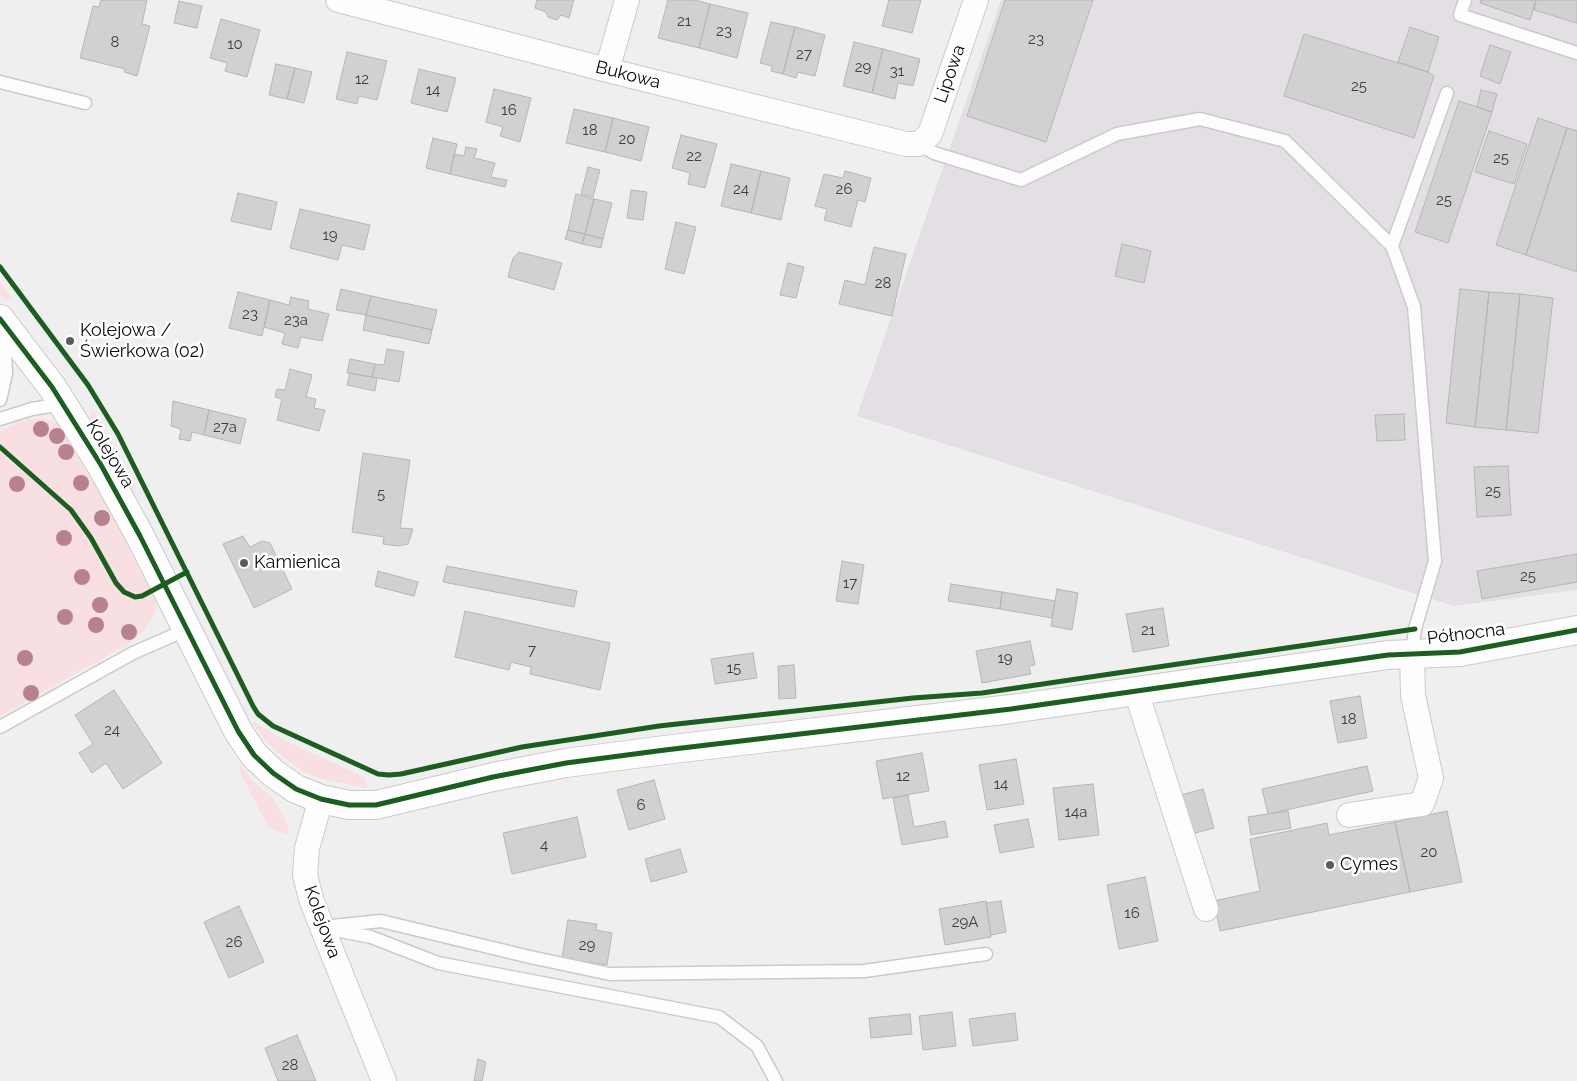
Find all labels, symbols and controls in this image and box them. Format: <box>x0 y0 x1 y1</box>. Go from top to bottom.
house number: 21 <box>677 12 691 30</box>
house number: 23 <box>716 22 732 40</box>
house number: 23 <box>1028 30 1044 48</box>
house number: 8 <box>111 33 119 51</box>
house number: 10 <box>227 35 243 53</box>
street label: Lipowa <box>930 42 970 106</box>
house number: 27 <box>796 45 812 63</box>
street label: Bukowa <box>593 56 663 94</box>
house number: 29 <box>855 58 871 76</box>
house number: 31 <box>890 62 904 80</box>
house number: 12 <box>355 70 369 88</box>
house number: 25 <box>1351 77 1367 95</box>
house number: 14 <box>426 81 440 99</box>
house number: 16 <box>501 101 517 119</box>
house number: 18 <box>582 121 598 139</box>
house number: 20 <box>619 130 635 148</box>
house number: 22 <box>686 147 702 165</box>
house number: 25 <box>1493 149 1509 167</box>
house number: 24 <box>733 180 749 198</box>
house number: 26 <box>836 180 852 198</box>
house number: 25 <box>1436 191 1452 209</box>
house number: 19 <box>322 226 338 244</box>
house number: 28 <box>875 274 891 292</box>
house number: 23 <box>242 305 258 323</box>
house number: 23a <box>284 311 308 329</box>
place label: Kolejowa / Świerkowa (02) <box>80 320 204 362</box>
marker: Kolejowa / Świerkowa (02) <box>64 335 76 347</box>
street label: Kolejowa <box>81 416 139 492</box>
house number: 27a <box>213 418 237 436</box>
house number: 25 <box>1485 482 1501 500</box>
house number: 5 <box>377 485 385 503</box>
place label: Kamienica <box>254 552 341 574</box>
marker: Kamienica <box>238 557 250 569</box>
house number: 25 <box>1520 567 1536 585</box>
house number: 17 <box>843 574 857 592</box>
street label: Północna <box>1426 619 1506 649</box>
house number: 21 <box>1141 621 1155 639</box>
house number: 7 <box>528 641 536 659</box>
house number: 19 <box>997 649 1013 667</box>
house number: 15 <box>727 659 741 677</box>
house number: 18 <box>1341 710 1357 728</box>
house number: 24 <box>104 721 120 739</box>
house number: 12 <box>896 767 910 785</box>
house number: 14 <box>994 775 1008 793</box>
house number: 6 <box>636 796 646 814</box>
house number: 14a <box>1065 803 1087 821</box>
house number: 4 <box>540 836 548 854</box>
house number: 20 <box>1421 843 1437 861</box>
place label: Cymes <box>1340 854 1398 876</box>
marker: Cymes <box>1324 859 1336 871</box>
street label: Kolejowa <box>299 883 345 961</box>
house number: 16 <box>1124 904 1140 922</box>
house number: 29A <box>952 913 978 931</box>
house number: 26 <box>226 933 242 951</box>
house number: 29 <box>579 936 595 954</box>
house number: 28 <box>282 1056 298 1074</box>

